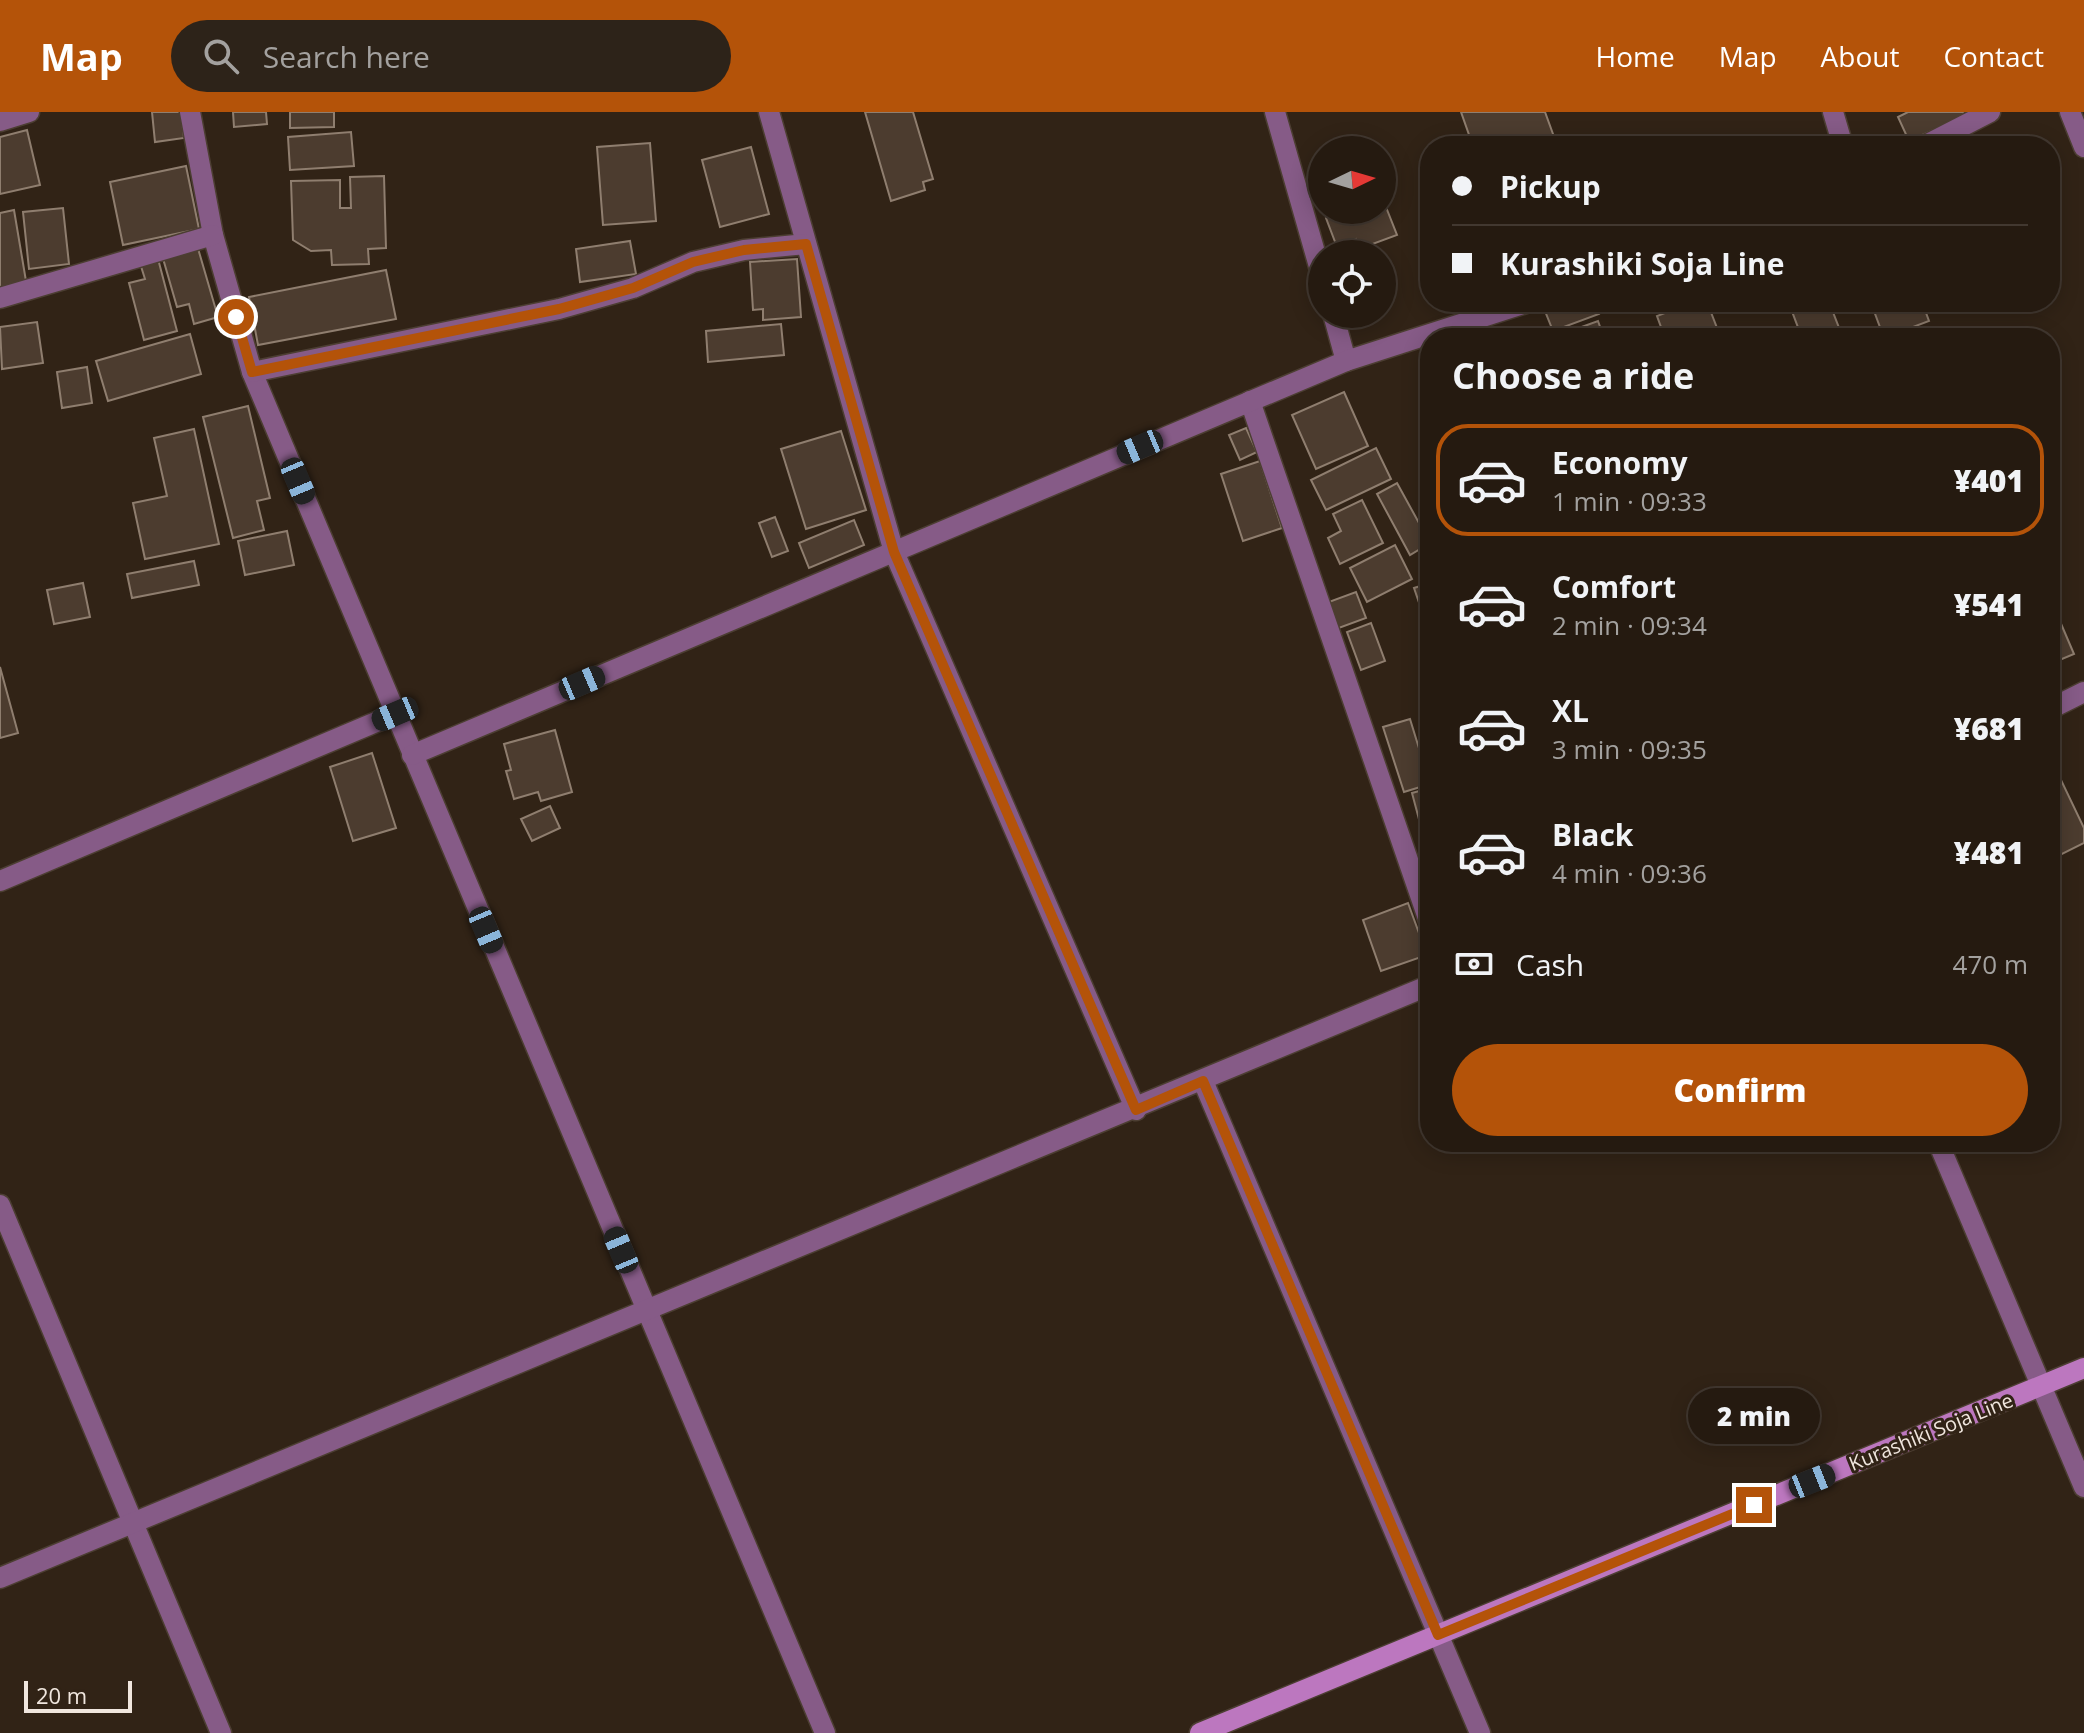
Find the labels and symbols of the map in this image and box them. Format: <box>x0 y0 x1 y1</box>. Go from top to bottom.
north arrow <box>1308 136 1396 224</box>
route start <box>218 299 254 335</box>
car <box>1113 427 1167 467</box>
car <box>278 454 318 508</box>
car <box>555 663 609 703</box>
car <box>368 694 422 734</box>
car <box>466 903 506 957</box>
car <box>601 1223 641 1277</box>
street label: Kurashiki Soja Line <box>1845 1386 2017 1477</box>
callout: 2 min <box>1688 1389 1820 1445</box>
car <box>1785 1461 1839 1501</box>
route end <box>1736 1487 1772 1523</box>
scale bar <box>24 1677 132 1713</box>

